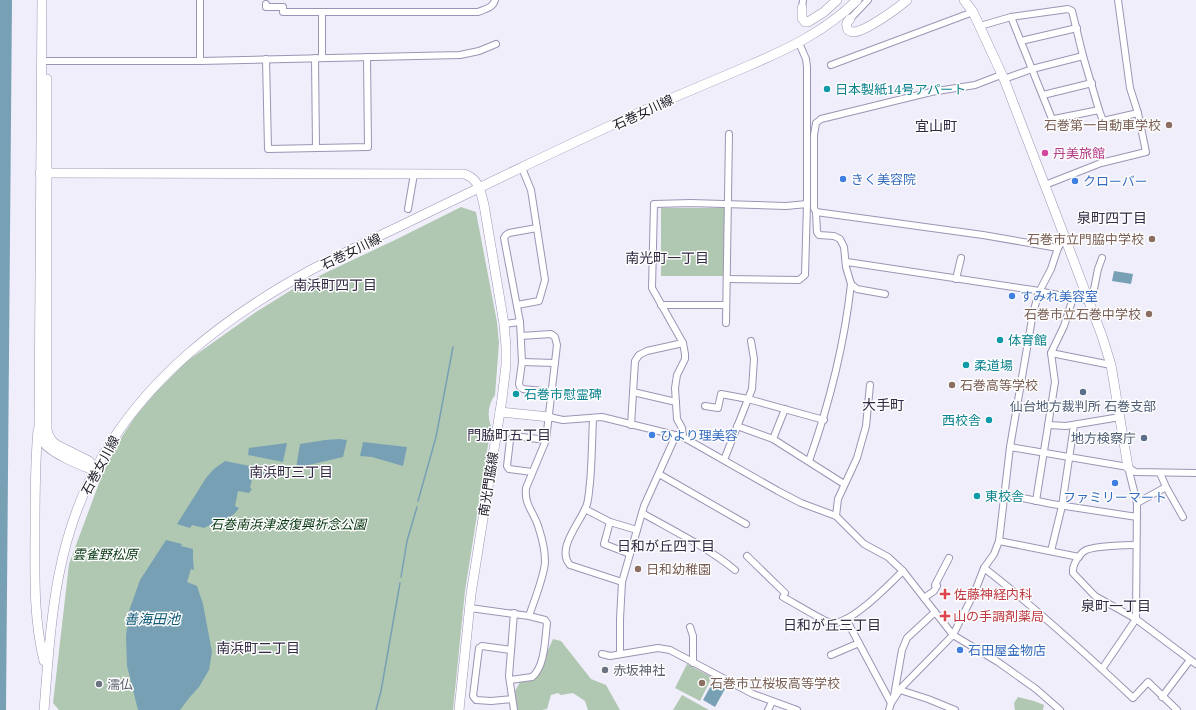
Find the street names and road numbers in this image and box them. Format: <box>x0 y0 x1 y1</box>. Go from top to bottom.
street label: 石巻女川線 <box>610 90 676 134</box>
street label: 石巻女川線 <box>318 229 384 273</box>
street label: 石巻女川線 <box>77 432 123 498</box>
street label: 南光門脇線 <box>474 450 502 518</box>

